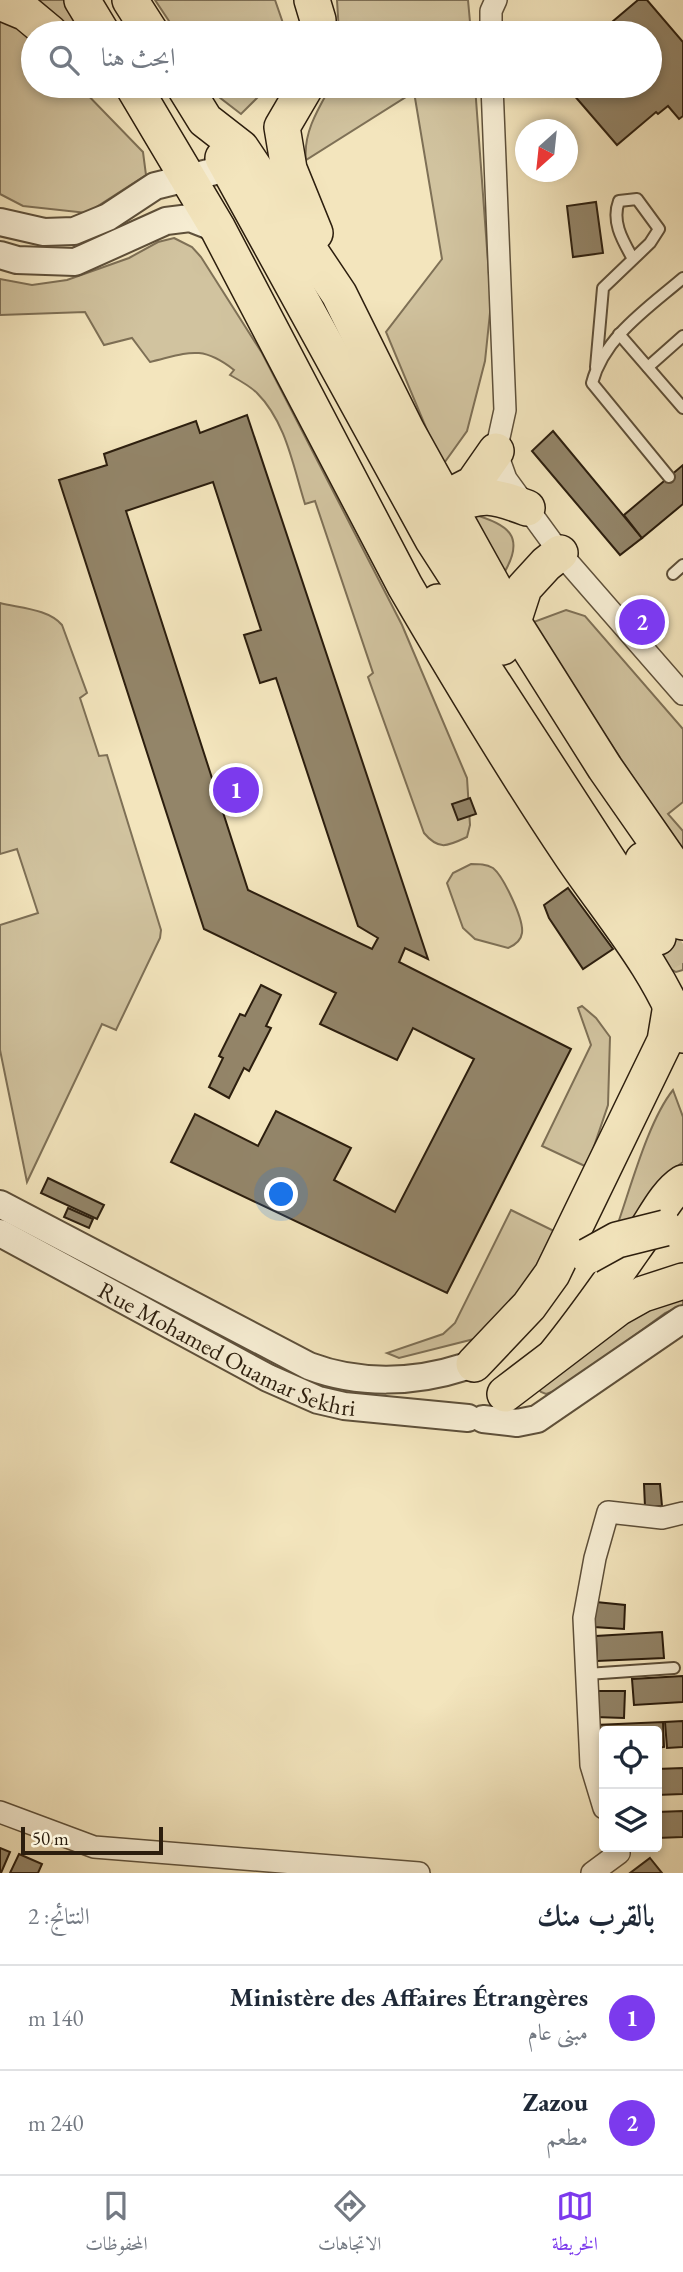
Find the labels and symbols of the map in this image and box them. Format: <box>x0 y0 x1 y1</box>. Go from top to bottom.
north arrow <box>515 119 578 182</box>
pin: 2 <box>619 596 665 648</box>
pin: 1 <box>213 764 259 816</box>
your location <box>264 1177 298 1211</box>
street label: Rue Mohamed Ouamar Sekhri <box>93 1274 357 1423</box>
scale bar <box>21 1824 163 1856</box>

